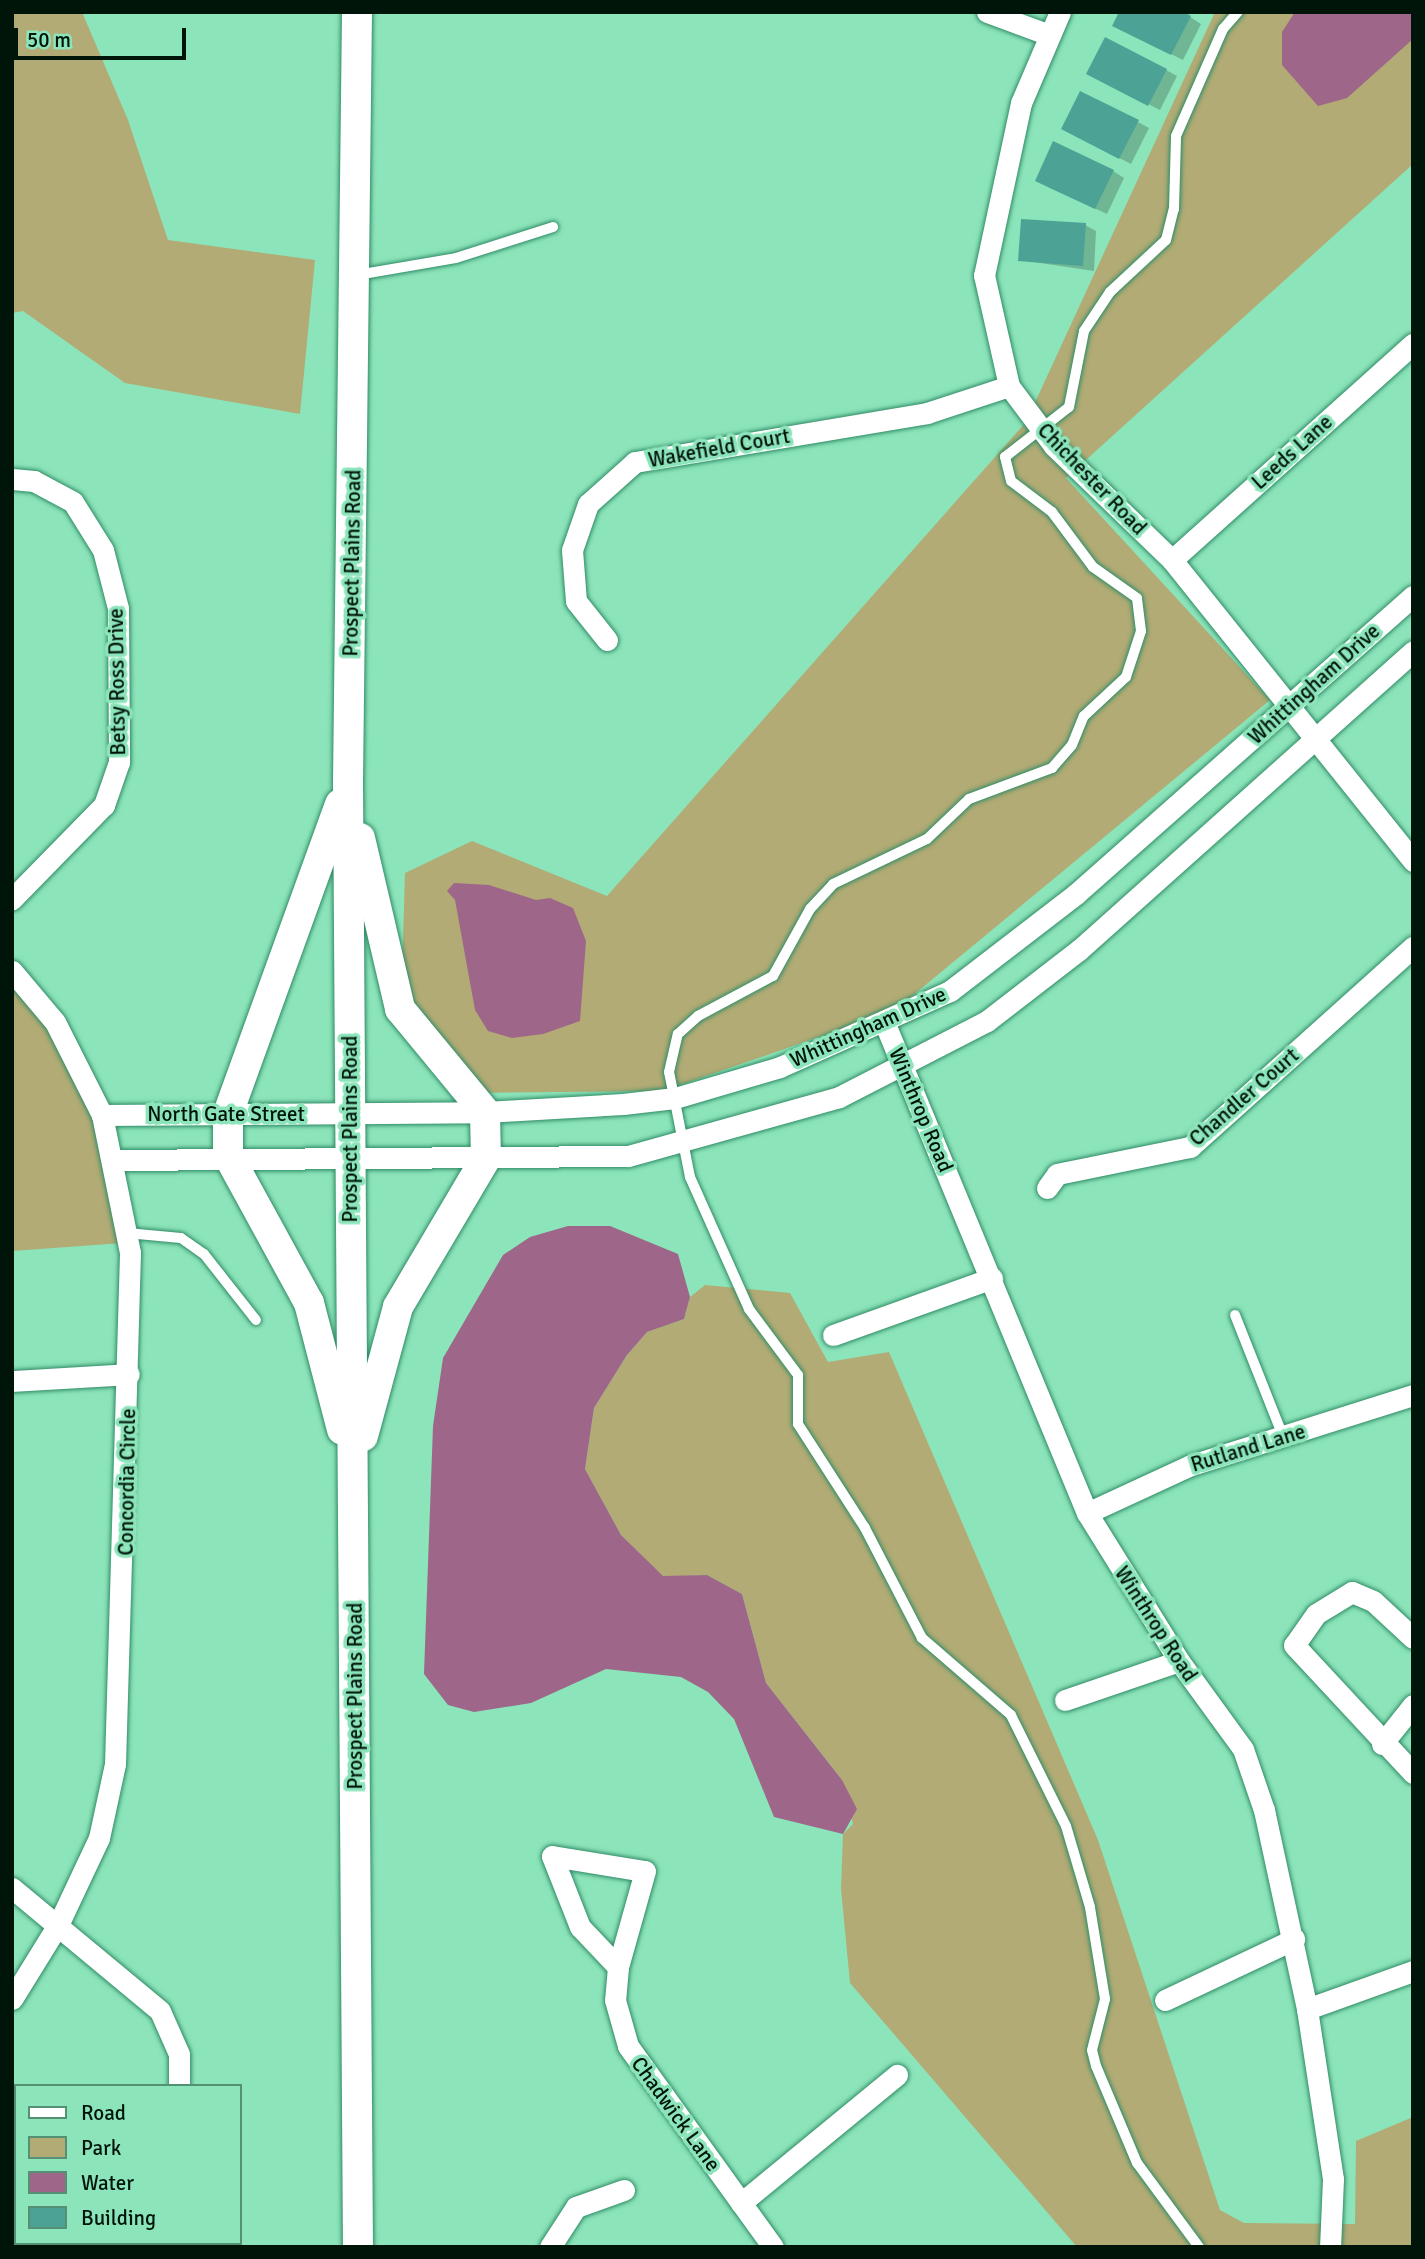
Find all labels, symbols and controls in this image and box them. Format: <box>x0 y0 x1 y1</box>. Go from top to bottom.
scale bar <box>18 14 189 58</box>
text: 50 m <box>27 27 71 53</box>
street label: Leeds Lane <box>1247 409 1337 495</box>
street label: Chichester Road <box>1032 418 1152 540</box>
street label: Wakefield Court <box>646 423 792 473</box>
street label: Prospect Plains Road <box>338 469 366 657</box>
street label: Betsy Ross Drive <box>103 608 131 756</box>
street label: Whittingham Drive <box>1243 618 1385 750</box>
street label: Whittingham Drive <box>786 981 950 1073</box>
street label: Prospect Plains Road <box>337 1035 363 1223</box>
street label: Chandler Court <box>1184 1043 1304 1151</box>
street label: Winthrop Road <box>883 1044 959 1176</box>
street label: North Gate Street <box>147 1101 305 1127</box>
street label: Concordia Circle <box>113 1408 141 1556</box>
street label: Rutland Lane <box>1188 1419 1308 1477</box>
street label: Winthrop Road <box>1109 1561 1203 1687</box>
street label: Prospect Plains Road <box>342 1602 368 1790</box>
street label: Chadwick Lane <box>626 2052 726 2176</box>
legend <box>14 2084 242 2245</box>
text: Road <box>81 2100 126 2126</box>
text: Park <box>81 2135 121 2161</box>
text: Water <box>81 2170 134 2196</box>
text: Building <box>81 2205 156 2231</box>

